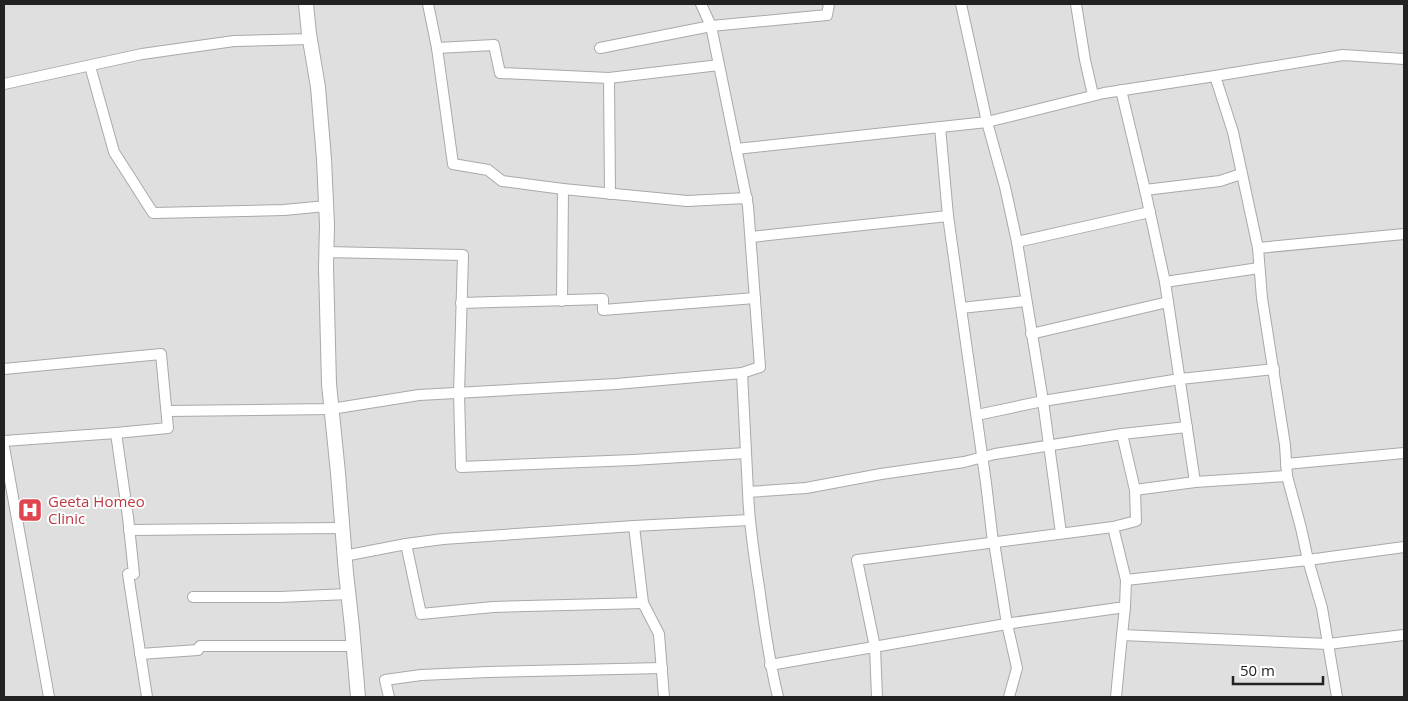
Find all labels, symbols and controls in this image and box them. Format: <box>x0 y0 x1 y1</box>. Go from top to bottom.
place label: Geeta Homeo Clinic <box>48 491 145 528</box>
hospital icon: Geeta Homeo Clinic <box>17 497 43 523</box>
scale bar <box>1233 654 1323 686</box>
text: 50 m <box>1240 660 1275 680</box>

